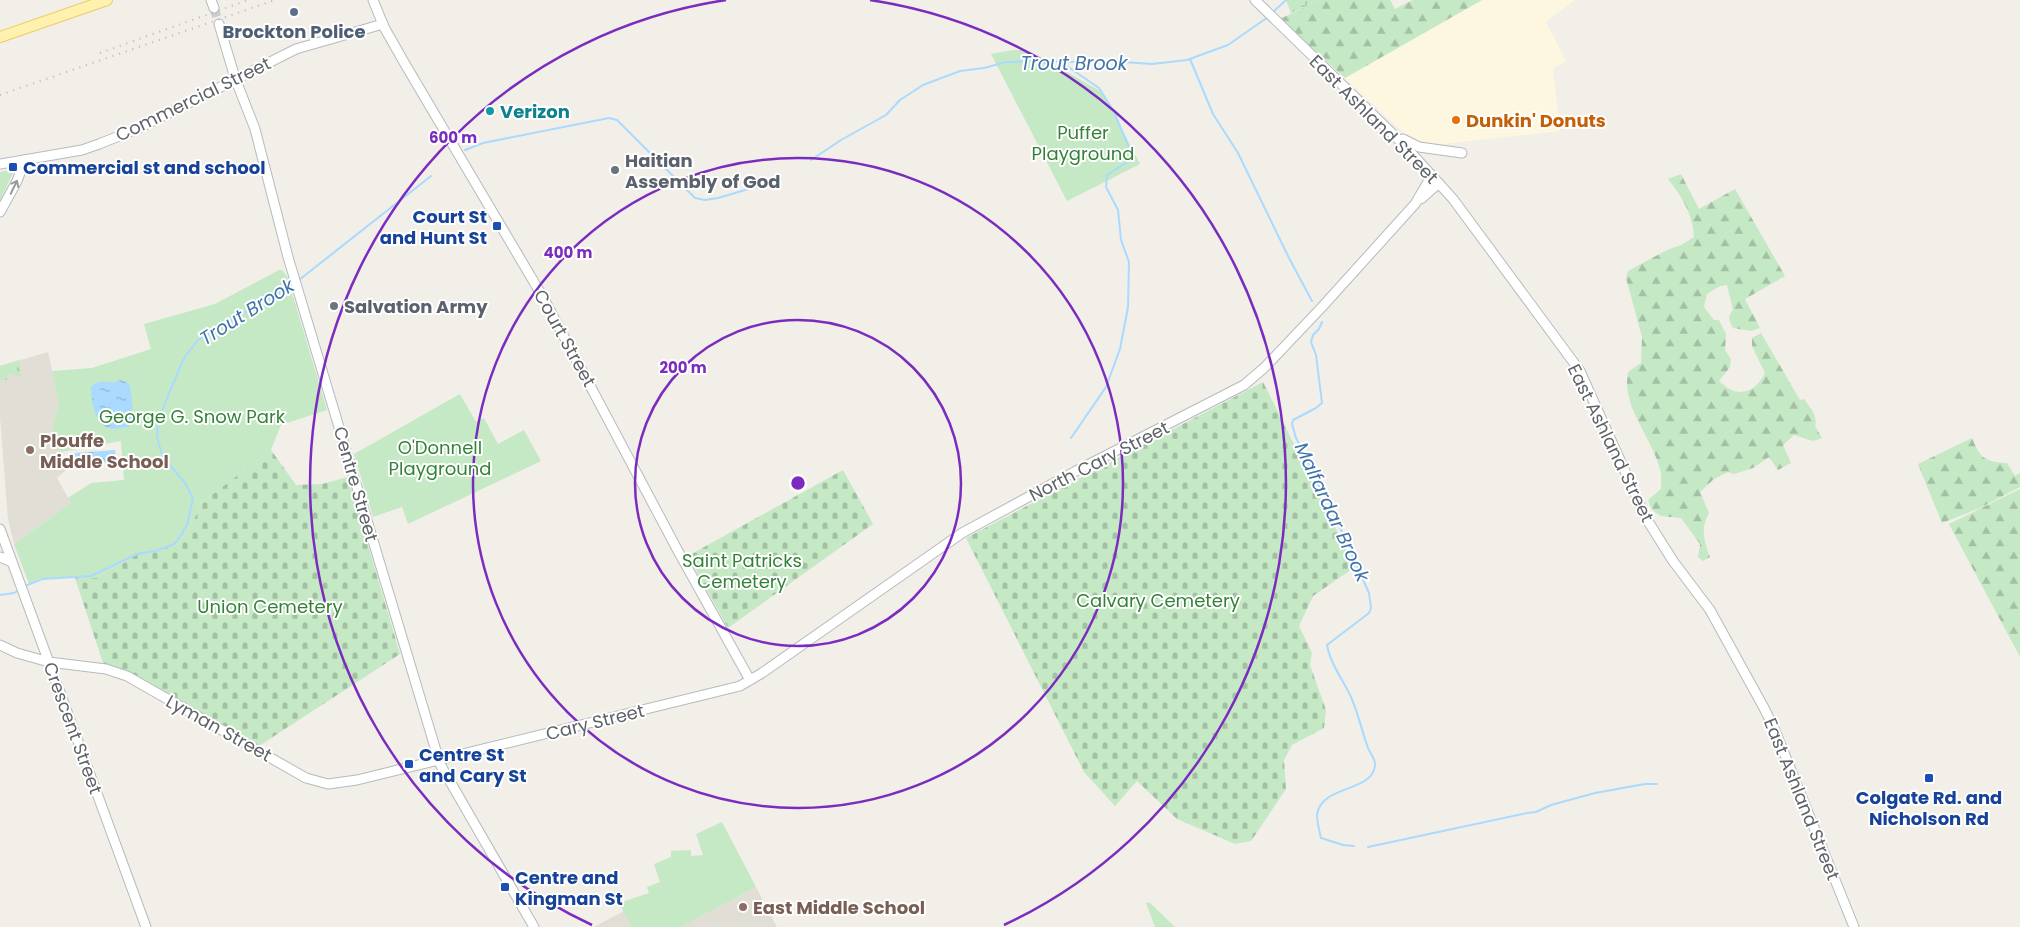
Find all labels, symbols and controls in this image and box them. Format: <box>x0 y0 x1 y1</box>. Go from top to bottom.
marker: Brockton Police <box>288 6 300 18</box>
place label: Brockton Police <box>222 19 366 44</box>
street label: East Ashland Street <box>1304 49 1444 189</box>
water label: Trout Brook <box>1020 50 1129 77</box>
street label: Commercial Street <box>111 51 275 147</box>
place label: Verizon <box>500 99 570 124</box>
marker: Verizon <box>484 105 496 117</box>
place label: Dunkin' Donuts <box>1466 108 1606 133</box>
marker: Dunkin' Donuts <box>1450 114 1462 126</box>
park label: Puffer Playground <box>1032 120 1134 166</box>
text: 600 m <box>429 127 477 148</box>
place label: Haitian Assembly of God <box>625 148 780 194</box>
place label: Commercial st and school <box>23 155 266 180</box>
marker: Commercial st and school <box>7 161 19 173</box>
marker: Haitian Assembly of God <box>609 164 621 176</box>
one-way arrow <box>10 180 19 195</box>
place label: Court St and Hunt St <box>380 204 487 250</box>
marker: Court St and Hunt St <box>491 220 503 232</box>
text: 400 m <box>544 242 593 263</box>
water label: Trout Brook <box>194 272 301 352</box>
street label: Court Street <box>528 285 602 391</box>
place label: Salvation Army <box>344 294 488 319</box>
marker: Salvation Army <box>328 300 340 312</box>
text: 200 m <box>659 357 707 378</box>
street label: East Ashland Street <box>1562 360 1660 526</box>
park label: George G. Snow Park <box>99 404 286 429</box>
street label: North Cary Street <box>1025 415 1173 507</box>
street label: Centre Street <box>328 424 384 544</box>
place label: Plouffe Middle School <box>40 428 169 474</box>
park label: O'Donnell Playground <box>389 435 491 481</box>
water label: Malfardar Brook <box>1288 438 1377 587</box>
marker: Plouffe Middle School <box>24 444 36 456</box>
centre of rings <box>789 474 807 492</box>
park label: Saint Patricks Cemetery <box>682 548 802 594</box>
park label: Calvary Cemetery <box>1076 588 1240 613</box>
park label: Union Cemetery <box>197 594 343 619</box>
street label: Crescent Street <box>38 658 108 798</box>
street label: Lyman Street <box>161 689 277 767</box>
street label: Cary Street <box>543 698 647 746</box>
street label: East Ashland Street <box>1758 714 1846 884</box>
place label: Centre St and Cary St <box>419 742 527 788</box>
marker: Centre St and Cary St <box>403 758 415 770</box>
marker: Colgate Rd. and Nicholson Rd <box>1923 772 1935 784</box>
place label: Colgate Rd. and Nicholson Rd <box>1856 785 2002 831</box>
place label: Centre and Kingman St <box>515 865 623 911</box>
marker: Centre and Kingman St <box>499 881 511 893</box>
place label: East Middle School <box>753 895 925 920</box>
marker: East Middle School <box>737 901 749 913</box>

